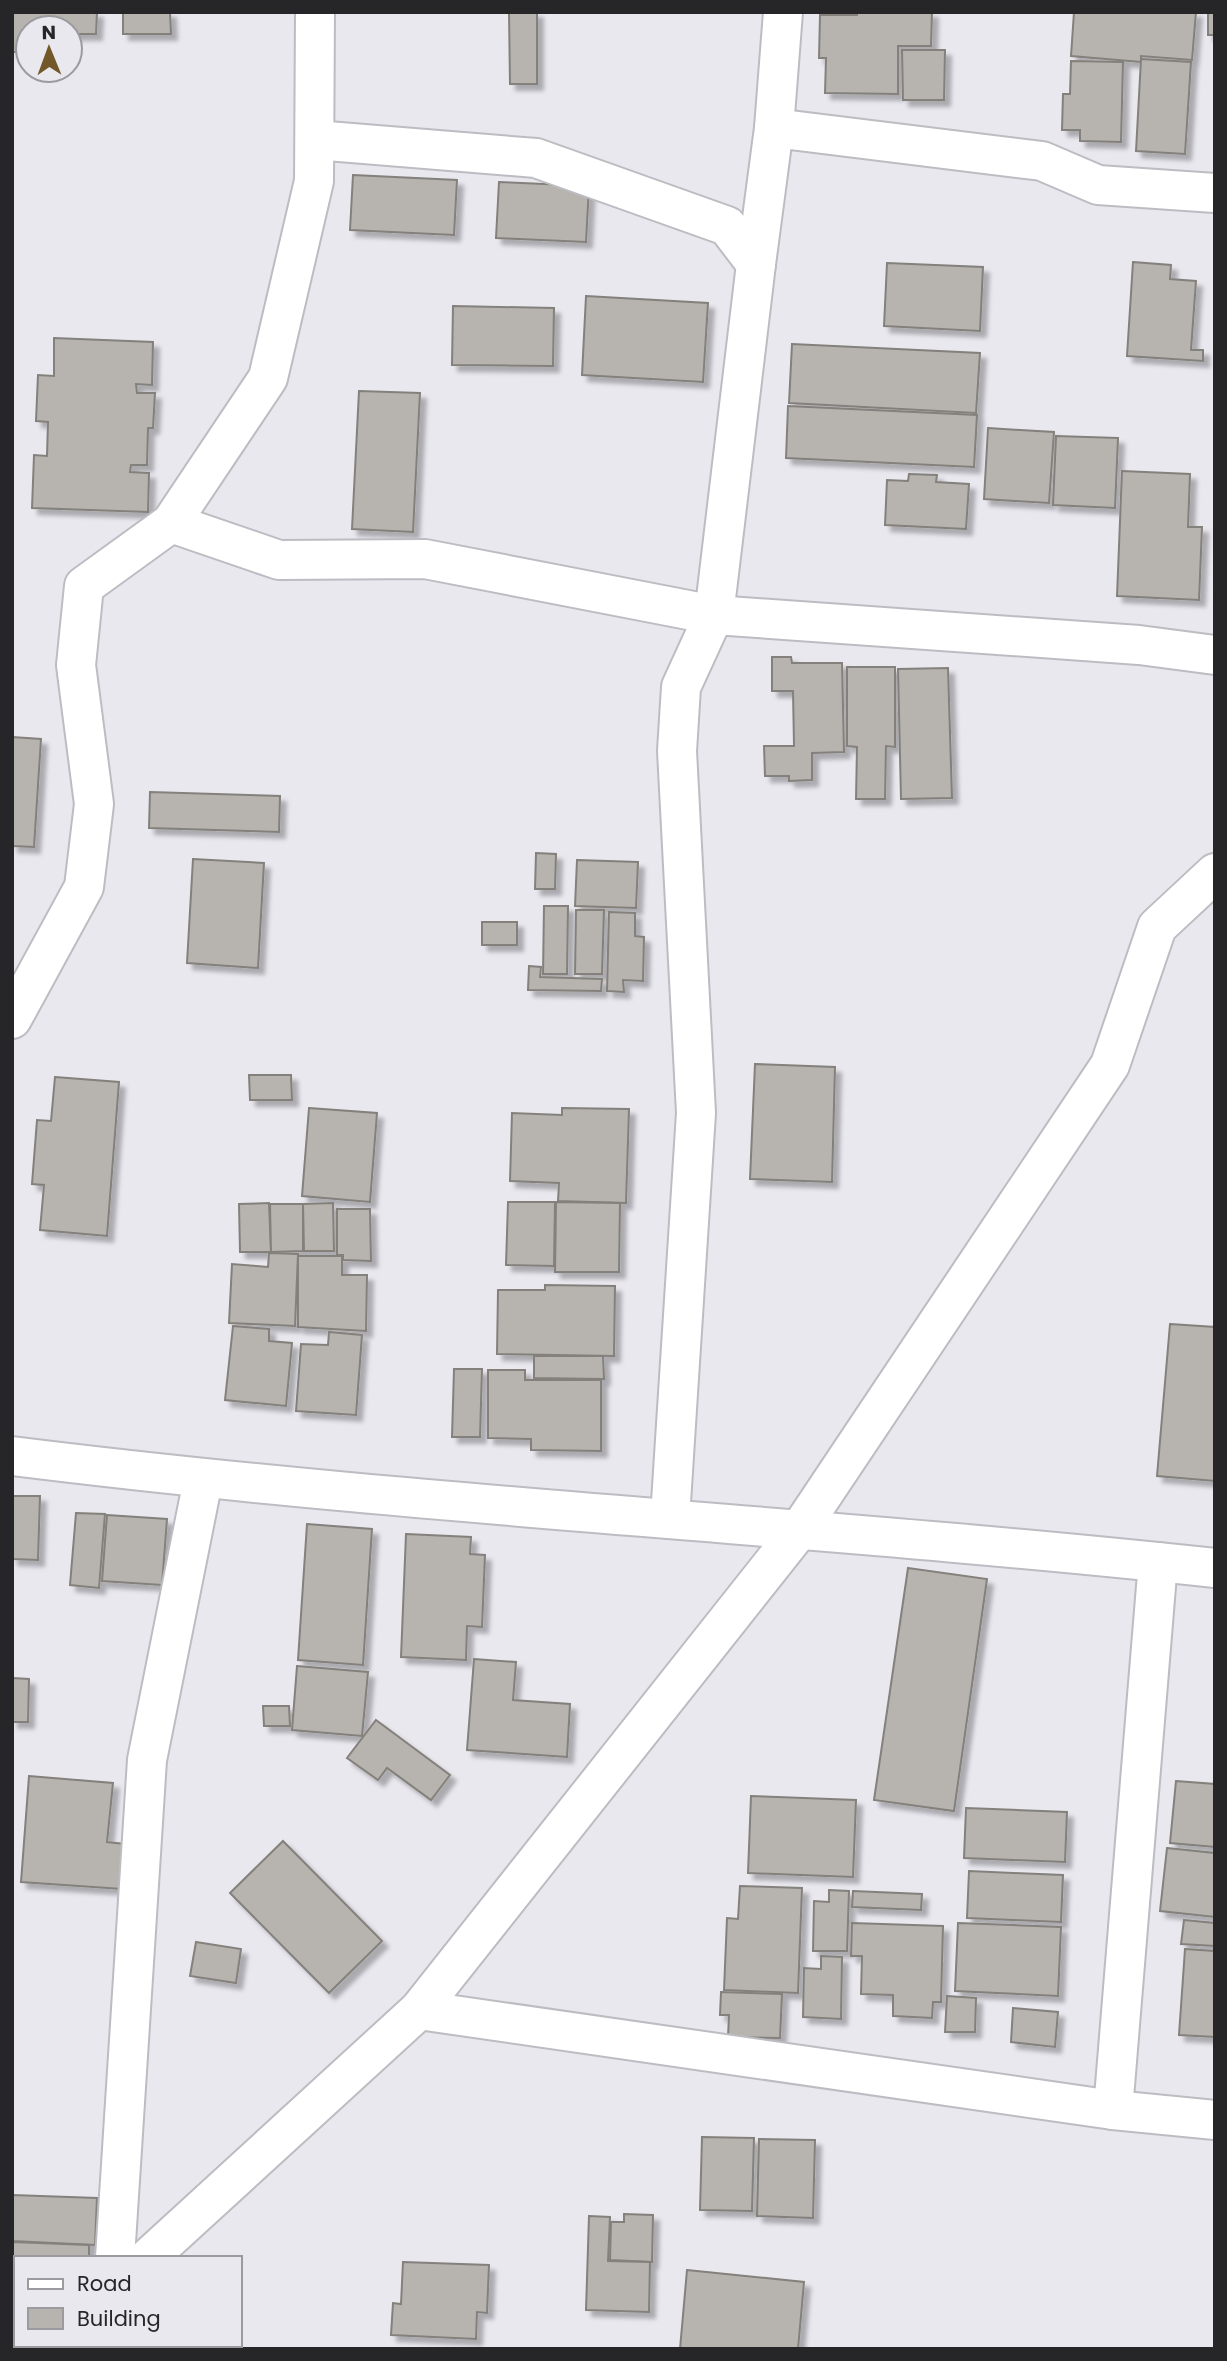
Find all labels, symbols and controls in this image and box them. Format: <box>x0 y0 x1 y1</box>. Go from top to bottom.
north arrow <box>14 14 84 84</box>
text: N <box>41 19 56 46</box>
legend <box>14 2256 242 2347</box>
text: Road <box>77 2269 132 2298</box>
text: Building <box>77 2304 161 2333</box>

